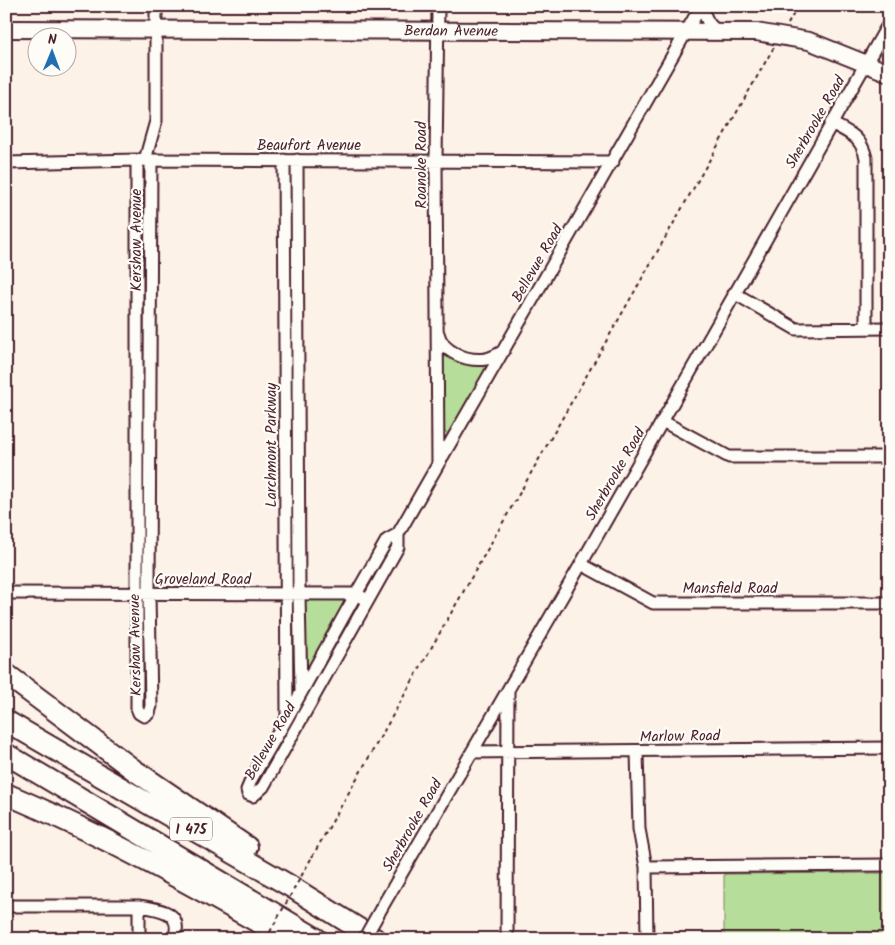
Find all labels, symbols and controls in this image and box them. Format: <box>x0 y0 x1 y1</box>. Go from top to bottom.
street label: Berdan Avenue <box>404 20 498 44</box>
north arrow <box>28 28 78 78</box>
text: N <box>48 29 57 51</box>
street label: Sherbrooke Road <box>779 71 853 174</box>
street label: Roanoke Road <box>410 121 434 209</box>
street label: Beaufort Avenue <box>257 134 361 158</box>
street label: Kershaw Avenue <box>125 189 149 291</box>
street label: Bellevue Road <box>506 219 570 307</box>
street label: Larchmont Parkway <box>260 382 284 507</box>
street label: Sherbrooke Road <box>579 423 653 526</box>
street label: Groveland Road <box>155 568 252 592</box>
street label: Mansfield Road <box>682 577 778 601</box>
street label: Kershaw Avenue <box>123 593 149 696</box>
street label: Bellevue Road <box>239 697 303 785</box>
street label: Marlow Road <box>640 724 721 750</box>
street label: Sherbrooke Road <box>376 774 450 877</box>
road number: I 475 <box>170 818 212 841</box>

